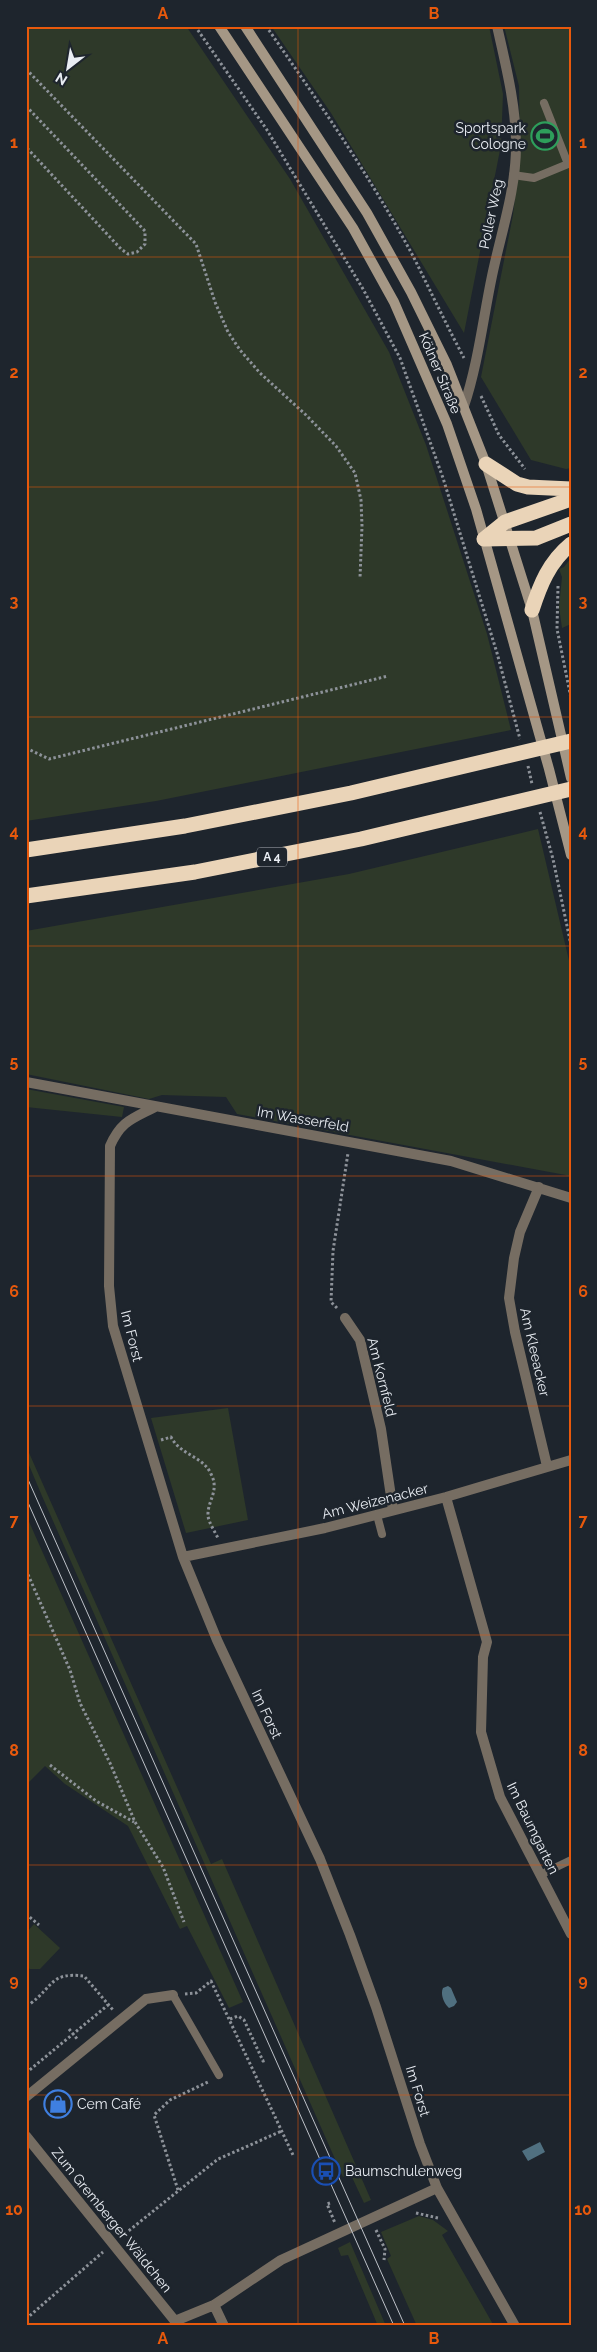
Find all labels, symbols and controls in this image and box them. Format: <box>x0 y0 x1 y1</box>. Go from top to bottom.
text: A <box>158 4 169 23</box>
text: B <box>429 4 440 23</box>
north arrow <box>42 42 92 92</box>
text: N <box>53 70 70 89</box>
place label: Sportspark Cologne <box>456 120 527 152</box>
sports icon: Sportspark Cologne <box>530 121 560 151</box>
text: 1 <box>10 133 18 152</box>
text: 1 <box>579 133 587 152</box>
street label: Poller Weg <box>476 178 506 250</box>
street label: Kölner Straße <box>416 330 464 416</box>
text: 2 <box>9 363 19 382</box>
text: 2 <box>578 363 588 382</box>
text: 3 <box>10 592 19 611</box>
text: 3 <box>579 592 588 611</box>
text: 4 <box>9 822 19 841</box>
text: 4 <box>578 822 588 841</box>
road number: A 4 <box>257 848 287 866</box>
text: 5 <box>10 1052 19 1071</box>
text: 5 <box>579 1052 588 1071</box>
street label: Im Wasserfeld <box>256 1103 350 1135</box>
text: 6 <box>9 1282 19 1301</box>
text: 6 <box>578 1282 588 1301</box>
street label: Am Kleeacker <box>517 1306 553 1398</box>
street label: Im Forst <box>118 1309 146 1364</box>
street label: Am Kornfeld <box>364 1336 400 1418</box>
street label: Am Weizenacker <box>320 1480 430 1522</box>
text: 7 <box>10 1511 19 1530</box>
text: 7 <box>579 1511 588 1530</box>
street label: Im Forst <box>249 1687 285 1741</box>
text: 8 <box>9 1741 19 1760</box>
text: 8 <box>578 1741 588 1760</box>
street label: Im Baumgarten <box>504 1779 562 1877</box>
text: 9 <box>9 1971 19 1990</box>
text: 9 <box>578 1971 588 1990</box>
street label: Im Forst <box>403 2064 433 2119</box>
shop icon: Cem Café <box>43 2089 73 2119</box>
place label: Cem Café <box>77 2096 141 2112</box>
street label: Zum Gremberger Wäldchen <box>49 2144 175 2296</box>
bus stop icon: Baumschulenweg <box>311 2156 341 2186</box>
place label: Baumschulenweg <box>345 2163 462 2179</box>
text: 10 <box>5 2200 23 2219</box>
text: 10 <box>574 2200 592 2219</box>
text: A <box>158 2329 169 2348</box>
text: B <box>429 2329 440 2348</box>

